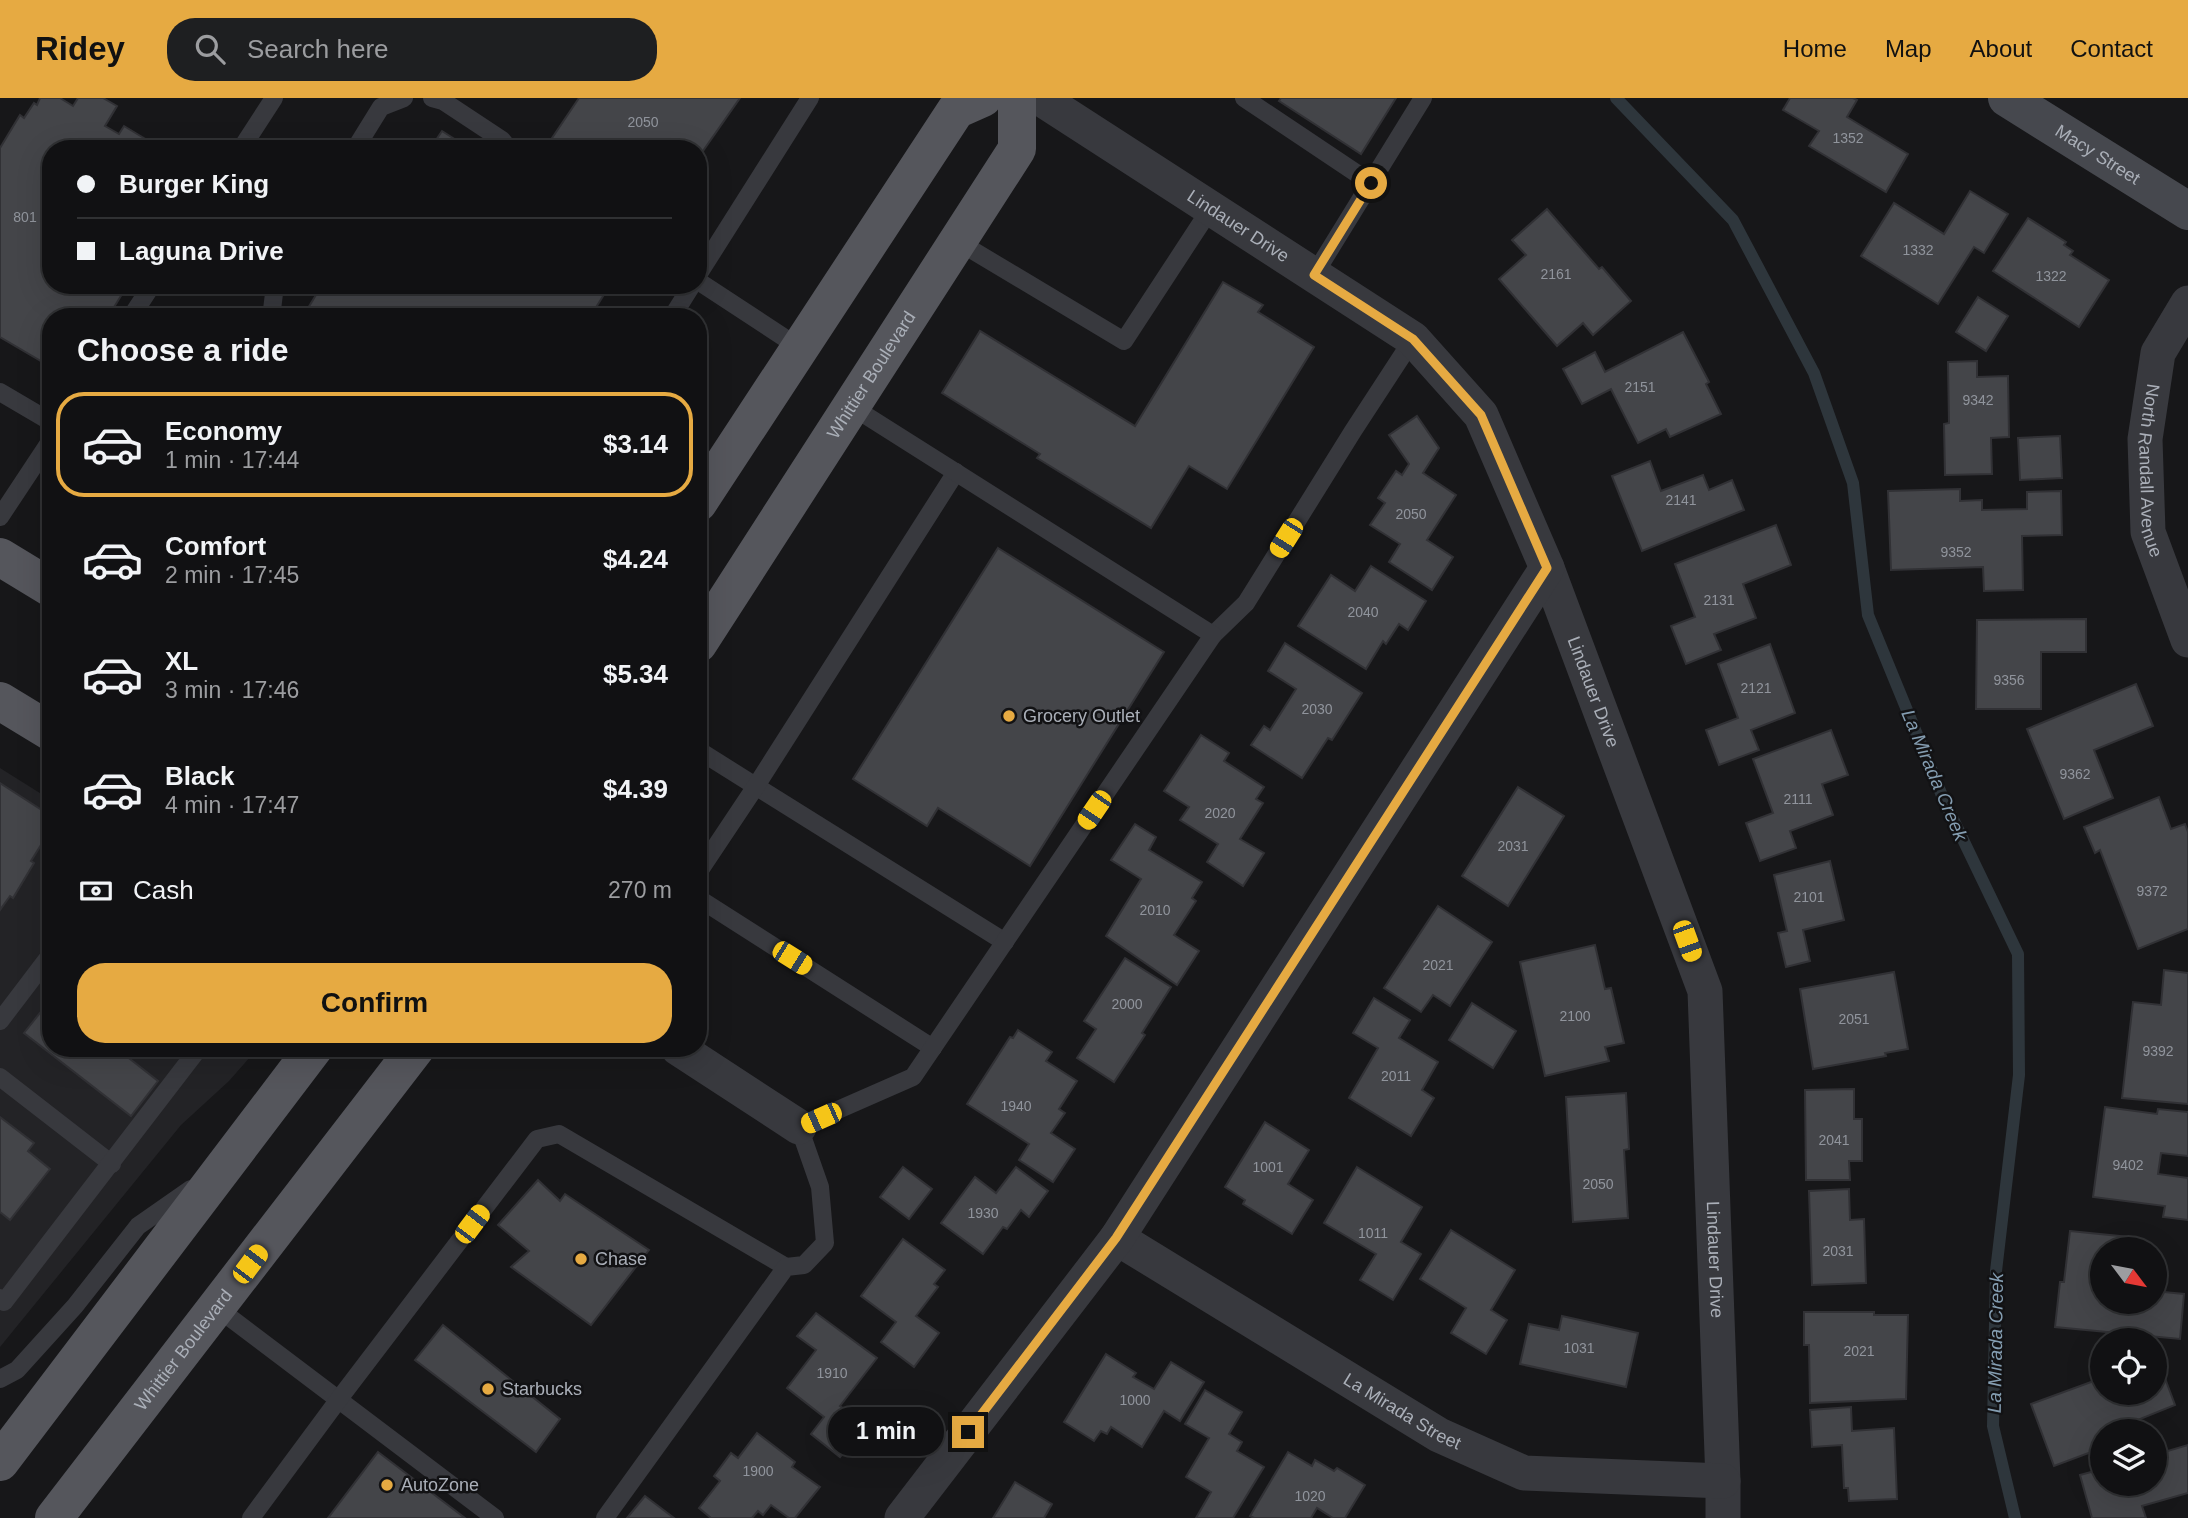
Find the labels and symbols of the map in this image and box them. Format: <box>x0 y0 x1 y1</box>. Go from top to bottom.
house number: 2050 <box>627 114 659 130</box>
street label: Macy Street <box>2052 121 2144 189</box>
house number: 1352 <box>1832 130 1864 146</box>
route start <box>1355 167 1387 199</box>
street label: Lindauer Drive <box>1184 186 1293 266</box>
house number: 801 <box>13 209 37 225</box>
house number: 1332 <box>1902 242 1934 258</box>
house number: 2161 <box>1540 266 1572 282</box>
house number: 1322 <box>2035 268 2067 284</box>
street label: Whittier Boulevard <box>823 308 920 442</box>
house number: 2151 <box>1624 379 1656 395</box>
street label: North Randall Avenue <box>2134 382 2166 560</box>
house number: 9342 <box>1962 392 1994 408</box>
house number: 2141 <box>1665 492 1697 508</box>
house number: 2050 <box>1395 506 1427 522</box>
car <box>1266 515 1307 561</box>
house number: 9352 <box>1940 544 1972 560</box>
house number: 2131 <box>1703 592 1735 608</box>
house number: 2040 <box>1347 604 1379 620</box>
street label: Lindauer Drive <box>1563 634 1623 750</box>
house number: 9356 <box>1993 672 2025 688</box>
house number: 2121 <box>1740 680 1772 696</box>
house number: 2030 <box>1301 701 1333 717</box>
place label: Grocery Outlet <box>1023 706 1140 726</box>
water label: La Mirada Creek <box>1897 706 1972 845</box>
marker: Grocery Outlet <box>1001 708 1017 724</box>
house number: 9362 <box>2059 766 2091 782</box>
car <box>1074 787 1115 833</box>
house number: 2111 <box>1783 791 1813 807</box>
house number: 2020 <box>1204 805 1236 821</box>
house number: 2031 <box>1497 838 1529 854</box>
house number: 9372 <box>2136 883 2168 899</box>
house number: 2101 <box>1793 889 1825 905</box>
house number: 2010 <box>1139 902 1171 918</box>
car <box>1670 918 1705 964</box>
car <box>769 938 816 978</box>
house number: 2021 <box>1422 957 1454 973</box>
house number: 2000 <box>1111 996 1143 1012</box>
house number: 2100 <box>1559 1008 1591 1024</box>
house number: 2051 <box>1838 1011 1870 1027</box>
house number: 9392 <box>2142 1043 2174 1059</box>
house number: 2011 <box>1381 1068 1411 1084</box>
house number: 1940 <box>1000 1098 1032 1114</box>
car <box>798 1100 845 1136</box>
house number: 2041 <box>1818 1132 1850 1148</box>
house number: 9402 <box>2112 1157 2144 1173</box>
house number: 1001 <box>1252 1159 1284 1175</box>
house number: 2050 <box>1582 1176 1614 1192</box>
car <box>451 1201 494 1247</box>
street label: Lindauer Drive <box>1703 1201 1727 1318</box>
house number: 1930 <box>967 1205 999 1221</box>
house number: 1011 <box>1358 1225 1388 1241</box>
north arrow <box>2090 1237 2166 1314</box>
car <box>229 1241 272 1287</box>
house number: 2031 <box>1822 1243 1854 1259</box>
place label: Chase <box>595 1249 647 1269</box>
marker: Chase <box>573 1251 589 1267</box>
water label: La Mirada Creek <box>1984 1271 2007 1413</box>
street label: Whittier Boulevard <box>131 1286 236 1414</box>
house number: 1031 <box>1563 1340 1595 1356</box>
house number: 2021 <box>1843 1343 1875 1359</box>
house number: 1910 <box>816 1365 848 1381</box>
street label: La Mirada Street <box>1340 1369 1464 1454</box>
place label: Starbucks <box>502 1379 582 1399</box>
marker: Starbucks <box>480 1381 496 1397</box>
house number: 1000 <box>1119 1392 1151 1408</box>
callout: 1 min <box>828 1408 944 1456</box>
route end <box>952 1416 984 1448</box>
house number: 1900 <box>742 1463 774 1479</box>
place label: AutoZone <box>401 1475 479 1495</box>
marker: AutoZone <box>379 1477 395 1493</box>
house number: 1020 <box>1294 1488 1326 1504</box>

